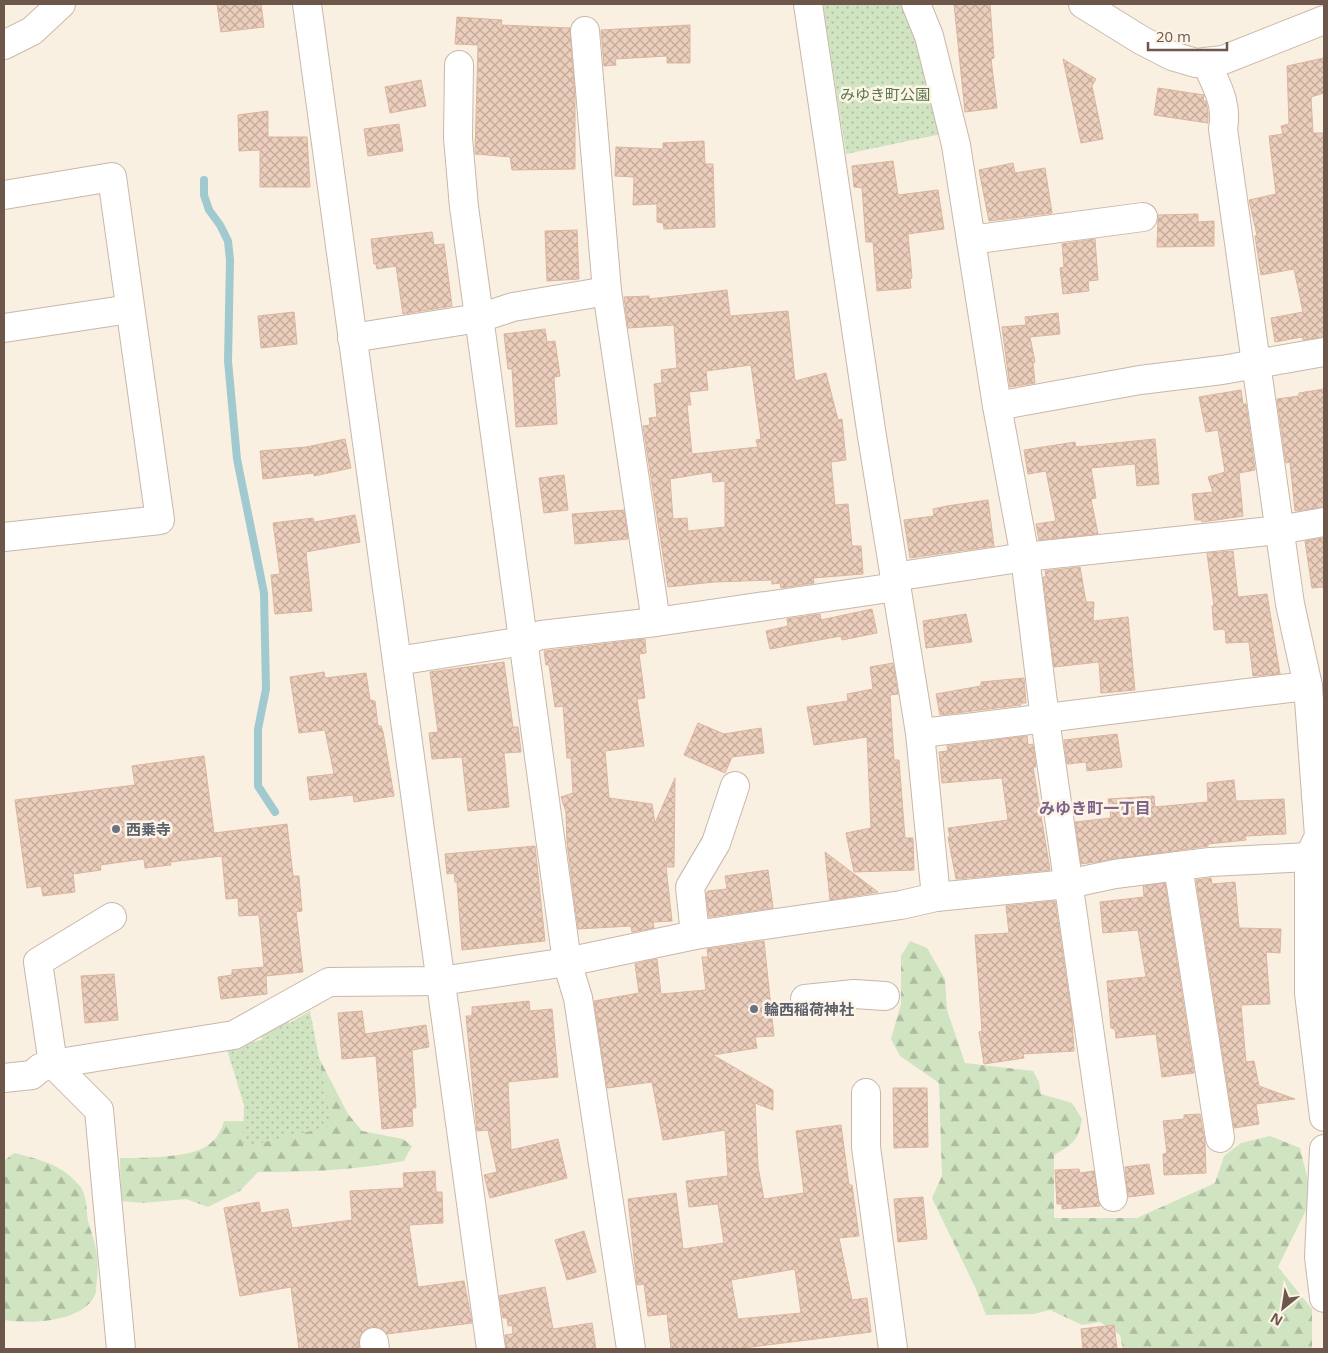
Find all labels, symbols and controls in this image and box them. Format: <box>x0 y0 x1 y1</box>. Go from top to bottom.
scale bar <box>1148 20 1227 52</box>
text: 20 m <box>1156 26 1191 46</box>
park label: みゆき町公園 <box>840 84 930 104</box>
district label: みゆき町一丁目 <box>1039 797 1151 819</box>
place label: 西乗寺 <box>126 819 171 839</box>
marker: 西乗寺 <box>110 823 122 835</box>
place label: 輪西稲荷神社 <box>764 999 854 1019</box>
marker: 輪西稲荷神社 <box>748 1003 760 1015</box>
north arrow <box>1258 1283 1308 1333</box>
text: N <box>1267 1309 1286 1331</box>

